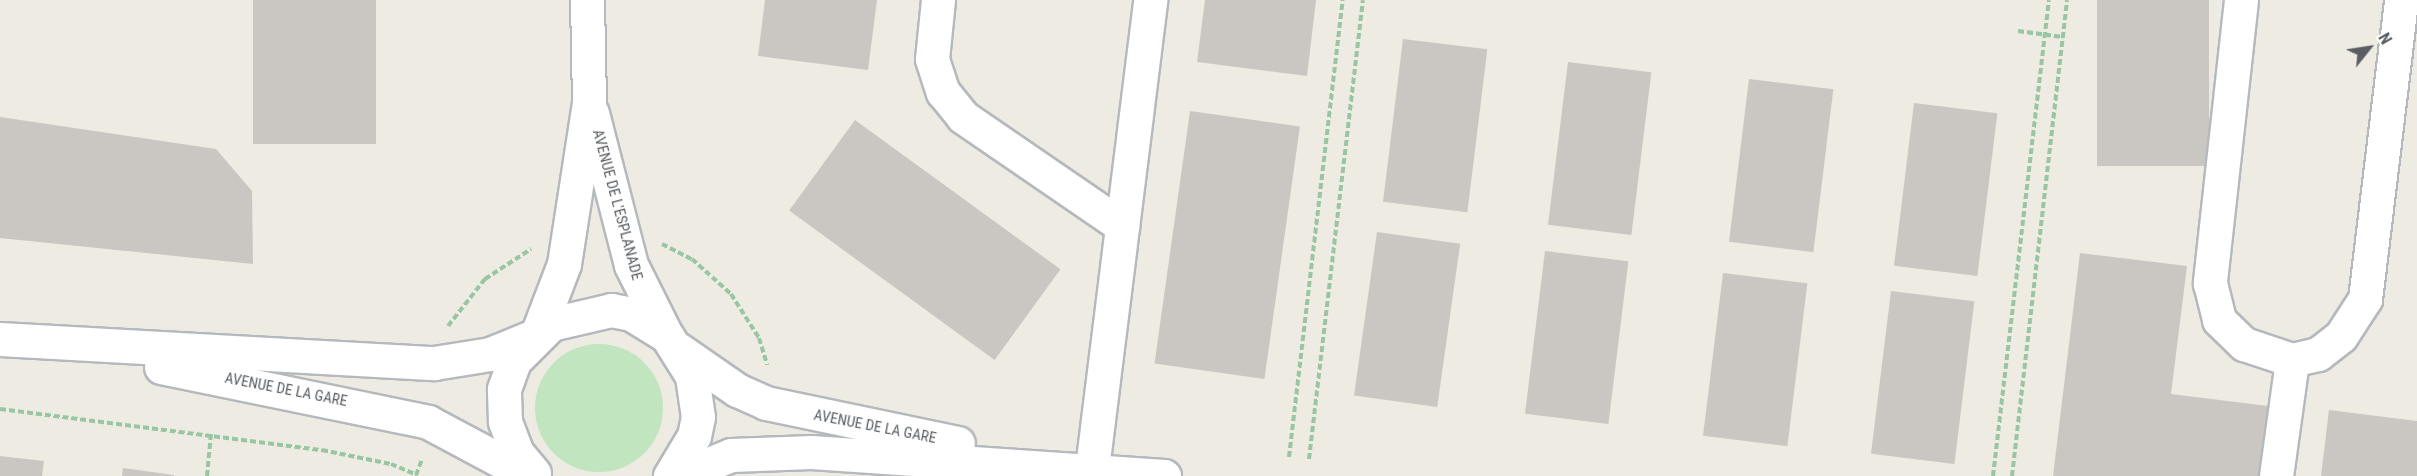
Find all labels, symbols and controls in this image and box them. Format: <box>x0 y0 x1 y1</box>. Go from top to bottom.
north arrow <box>2339 18 2399 78</box>
text: N <box>2374 30 2396 48</box>
street label: AVENUE DE L'ESPLANADE <box>588 128 646 282</box>
street label: AVENUE DE LA GARE <box>223 369 349 411</box>
street label: AVENUE DE LA GARE <box>812 406 938 448</box>

